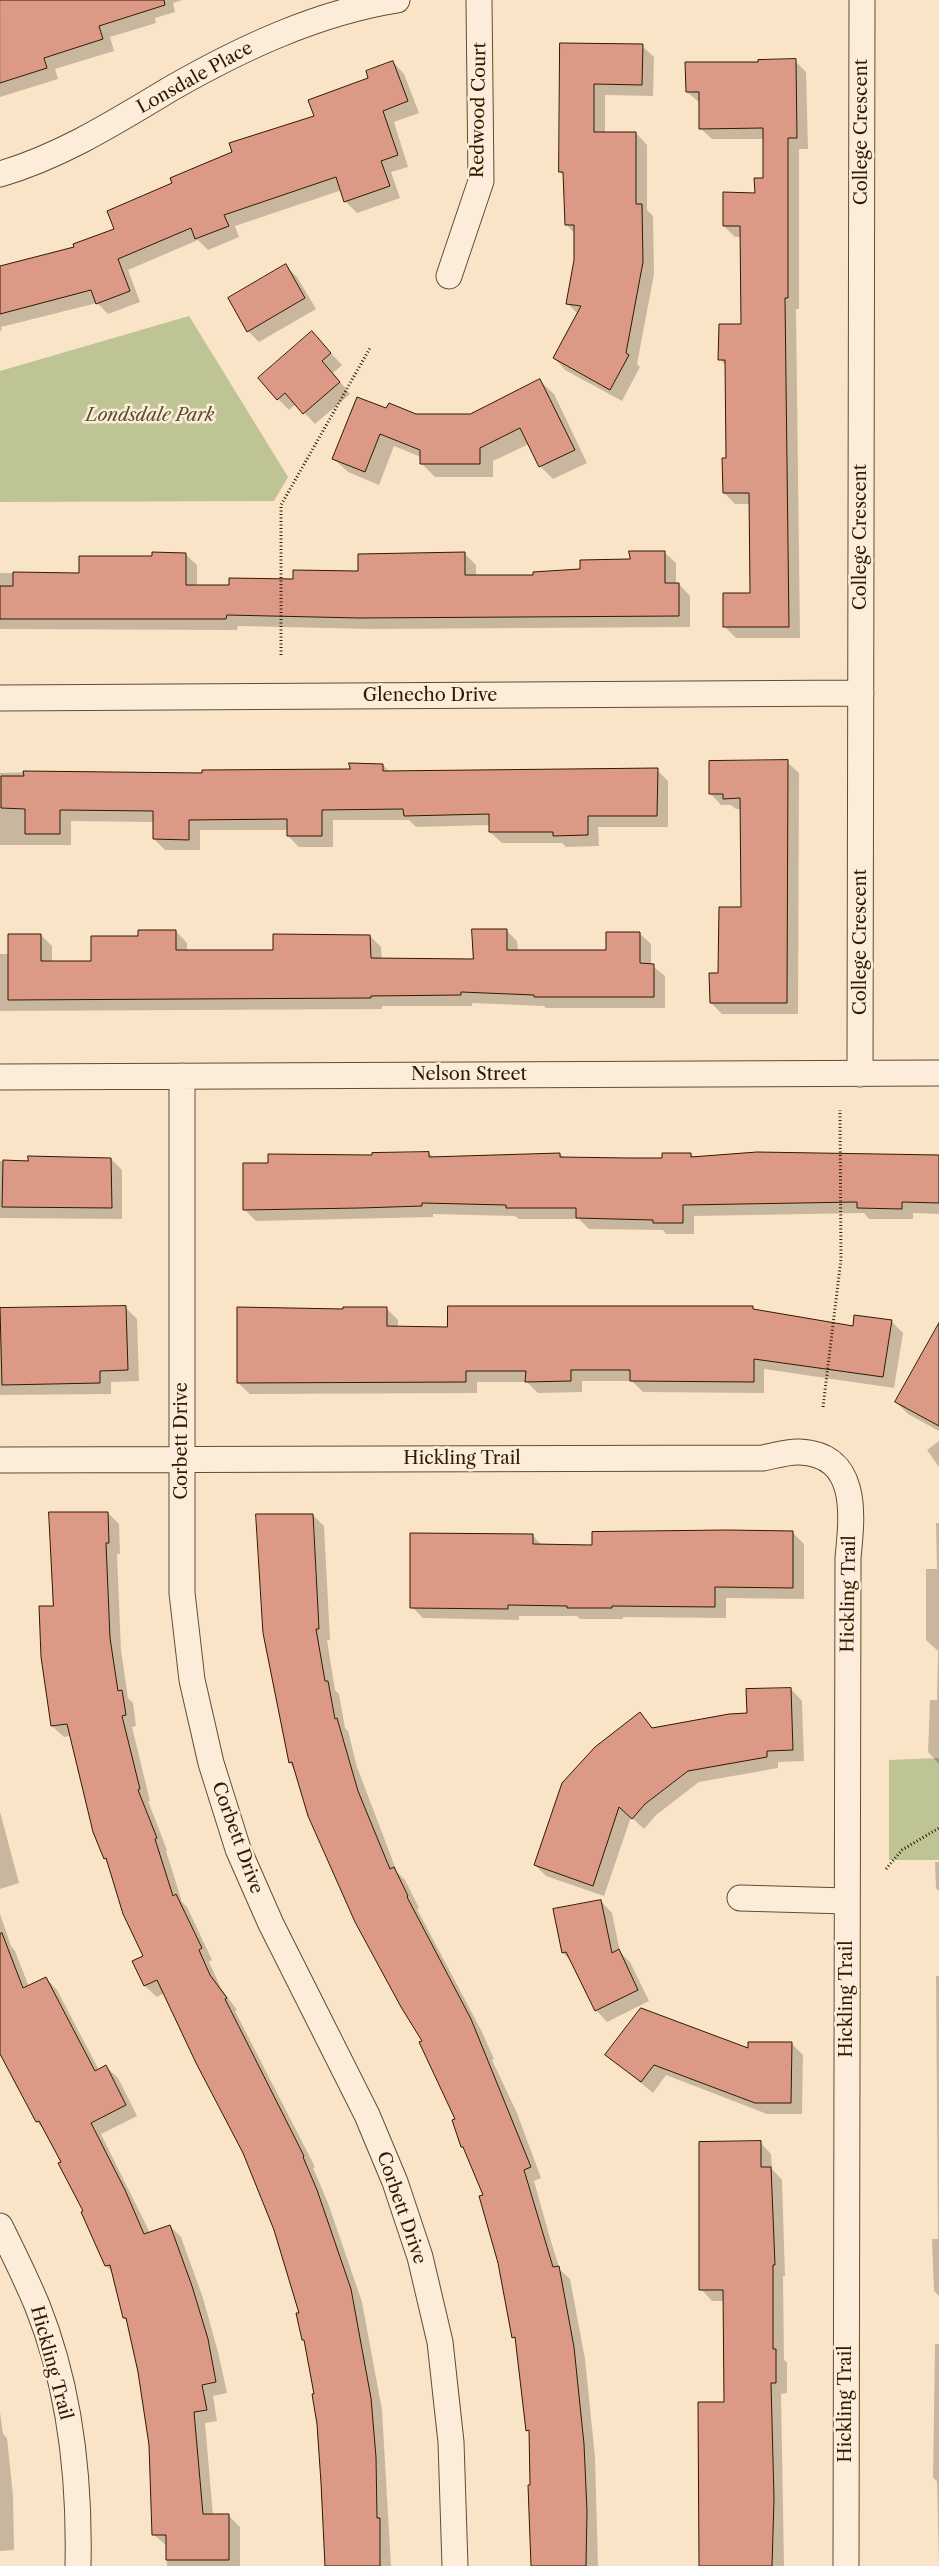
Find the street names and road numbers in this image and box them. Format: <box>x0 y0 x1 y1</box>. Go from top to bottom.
street label: Lonsdale Place <box>133 37 257 119</box>
street label: Redwood Court <box>467 42 491 178</box>
street label: College Crescent <box>851 59 873 205</box>
street label: College Crescent <box>850 464 872 610</box>
street label: Glenecho Drive <box>363 685 497 707</box>
street label: College Crescent <box>850 869 872 1015</box>
street label: Nelson Street <box>411 1064 527 1086</box>
street label: Corbett Drive <box>171 1382 193 1500</box>
street label: Hickling Trail <box>403 1448 521 1470</box>
street label: Hickling Trail <box>837 1535 861 1653</box>
street label: Corbett Drive <box>207 1779 267 1897</box>
street label: Hickling Trail <box>836 1940 858 2058</box>
street label: Corbett Drive <box>372 2149 430 2267</box>
street label: Hickling Trail <box>25 2304 77 2422</box>
street label: Hickling Trail <box>835 2345 857 2463</box>

